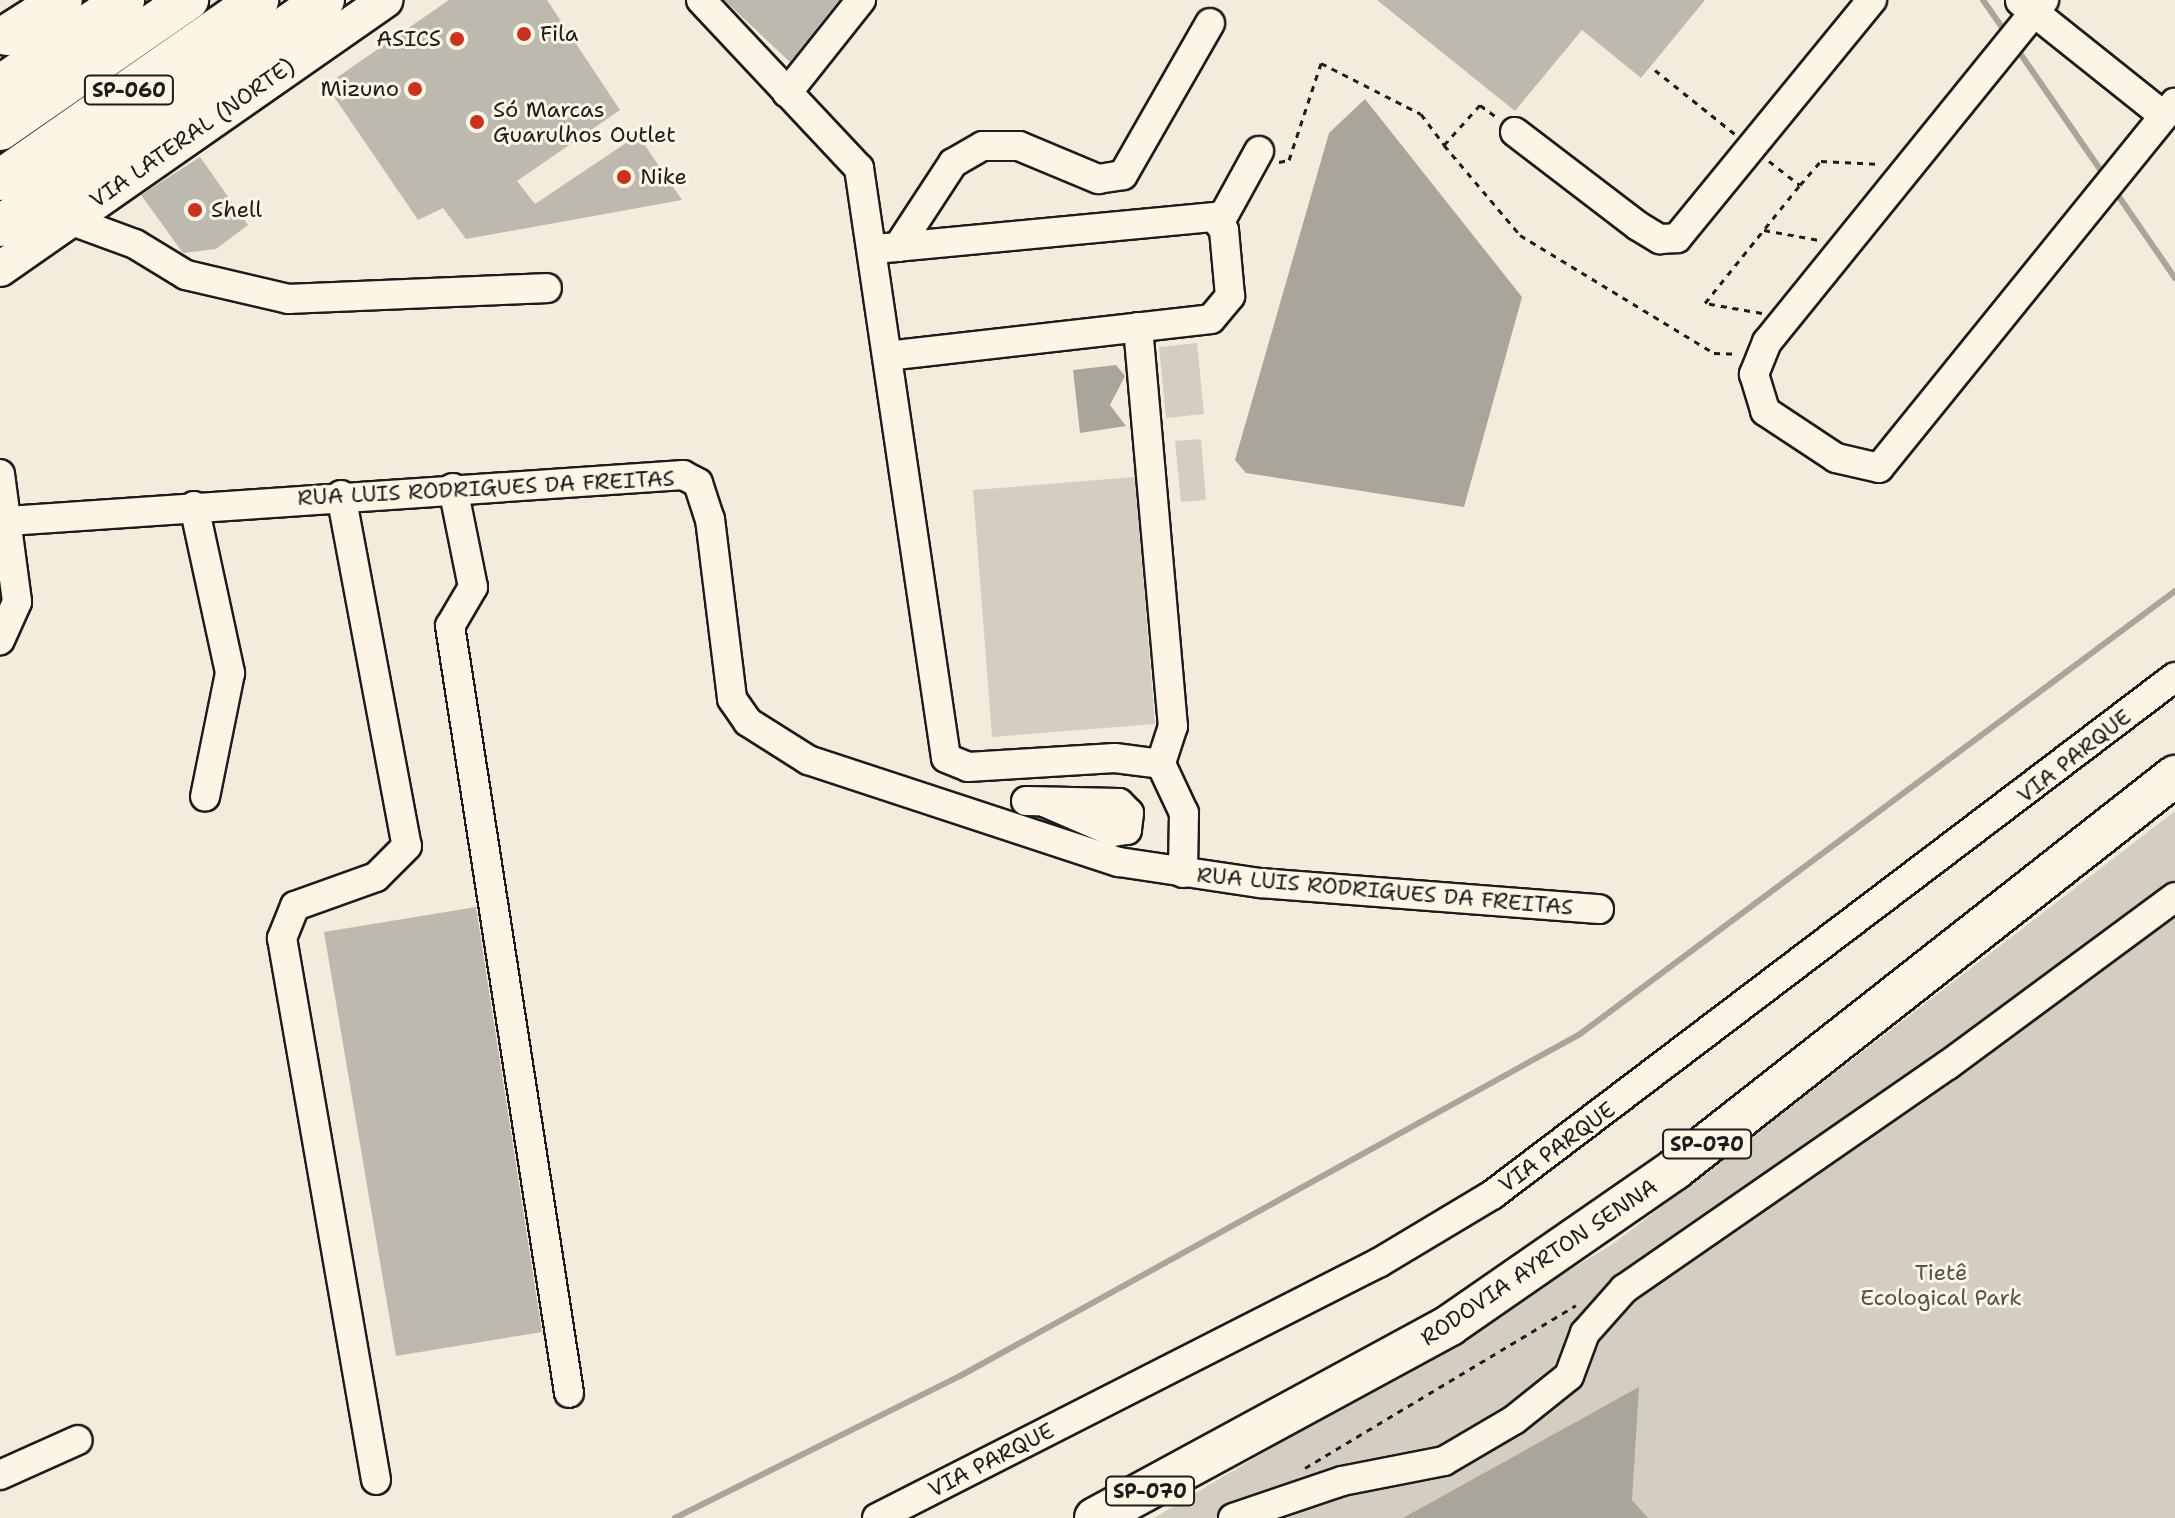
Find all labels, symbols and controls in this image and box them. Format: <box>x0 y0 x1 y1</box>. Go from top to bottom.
place label: Fila <box>540 21 578 47</box>
marker: Fila <box>515 25 533 43</box>
place label: ASICS <box>376 26 441 52</box>
marker: ASICS <box>448 30 466 48</box>
street label: VIA LATERAL (NORTE) <box>85 52 299 214</box>
road number: SP-060 <box>83 74 175 106</box>
place label: Mizuno <box>320 76 399 102</box>
marker: Mizuno <box>406 80 424 98</box>
place label: Só Marcas Guarulhos Outlet <box>493 96 676 148</box>
marker: Só Marcas Guarulhos Outlet <box>468 113 486 131</box>
place label: Nike <box>640 164 687 190</box>
marker: Nike <box>615 168 633 186</box>
place label: Shell <box>211 197 262 223</box>
marker: Shell <box>186 201 204 219</box>
street label: RUA LUIS RODRIGUES DA FREITAS <box>297 465 675 511</box>
street label: VIA PARQUE <box>2012 703 2136 809</box>
street label: RUA LUIS RODRIGUES DA FREITAS <box>1196 861 1574 921</box>
street label: VIA PARQUE <box>1494 1096 1620 1198</box>
road number: SP-070 <box>1661 1128 1753 1160</box>
street label: RODOVIA AYRTON SENNA <box>1416 1173 1662 1351</box>
park label: Tietê Ecological Park <box>1860 1259 2022 1310</box>
street label: VIA PARQUE <box>924 1417 1058 1503</box>
road number: SP-070 <box>1104 1475 1196 1507</box>

